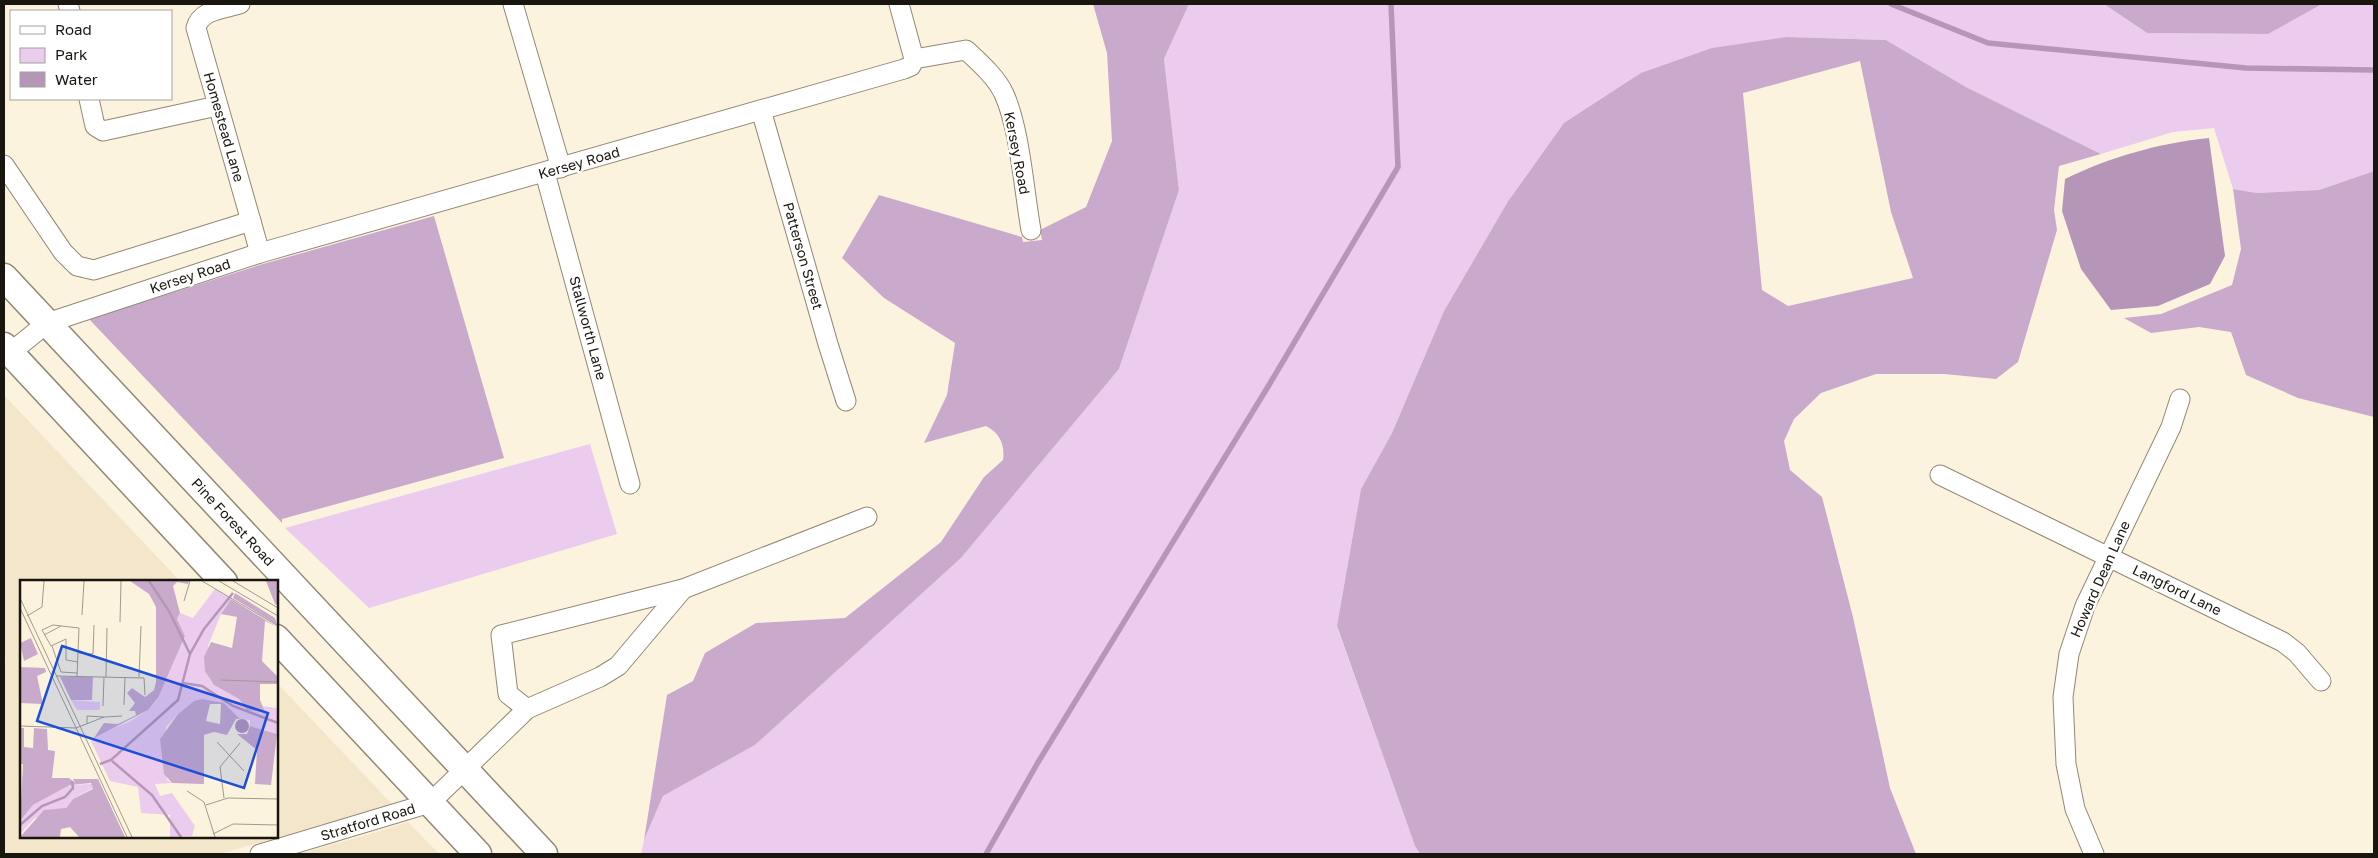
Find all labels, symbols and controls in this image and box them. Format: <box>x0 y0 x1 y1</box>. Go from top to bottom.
legend <box>10 10 172 100</box>
text: Road <box>55 20 92 38</box>
text: Park <box>55 45 88 63</box>
text: Water <box>55 70 98 88</box>
street label: Homestead Lane <box>201 70 248 184</box>
street label: Kersey Road <box>1001 110 1034 196</box>
street label: Kersey Road <box>536 143 622 182</box>
street label: Patterson Street <box>780 200 827 311</box>
street label: Kersey Road <box>147 254 232 297</box>
street label: Stallworth Lane <box>566 274 611 382</box>
street label: Pine Forest Road <box>188 474 278 569</box>
street label: Howard Dean Lane <box>2066 518 2133 640</box>
street label: Langford Lane <box>2130 561 2224 618</box>
inset map <box>20 580 278 838</box>
street label: Stratford Road <box>318 799 417 844</box>

